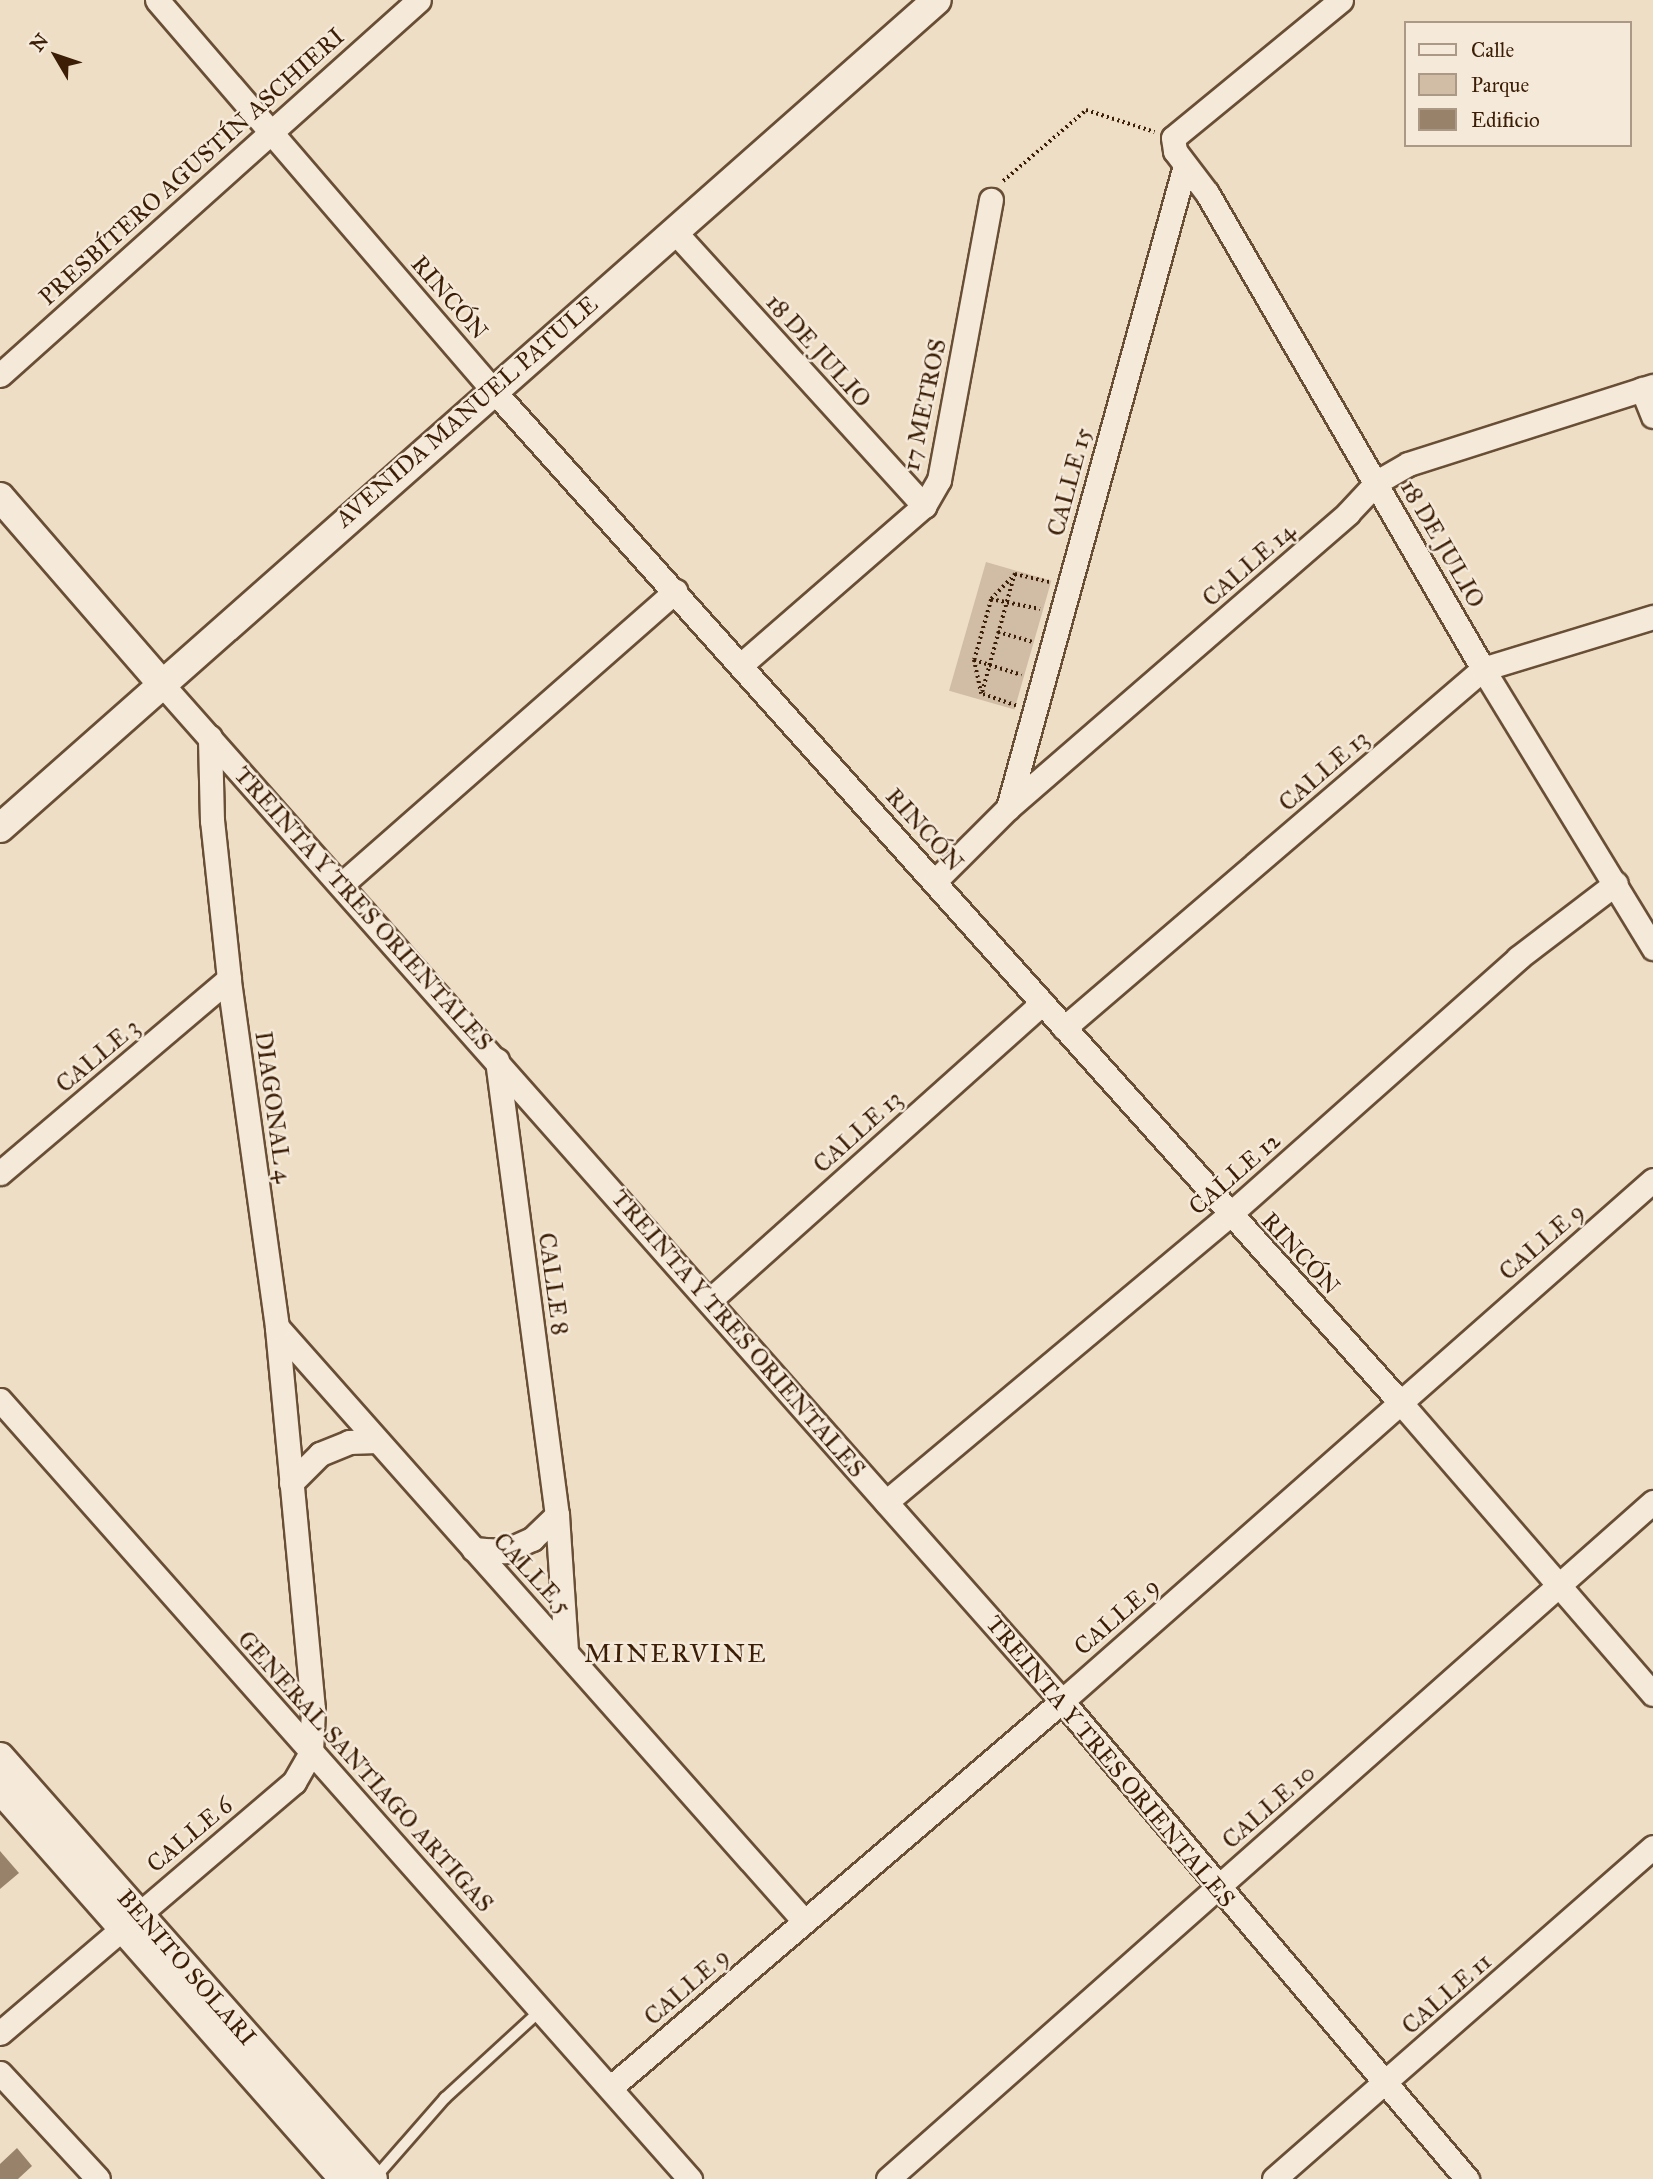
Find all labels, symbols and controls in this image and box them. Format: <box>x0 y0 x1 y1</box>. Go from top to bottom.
north arrow <box>21 21 91 91</box>
legend <box>1404 21 1632 147</box>
street label: PRESBÍTERO AGUSTÍN ASCHIERI <box>33 22 351 312</box>
text: Calle <box>1471 37 1514 63</box>
text: Parque <box>1471 72 1529 98</box>
text: Edificio <box>1471 107 1540 133</box>
street label: RINCÓN <box>405 250 493 346</box>
street label: 18 DE JULIO <box>759 288 877 414</box>
street label: AVENIDA MANUEL PATULE <box>330 290 604 534</box>
street label: 17 METROS <box>897 336 953 474</box>
street label: CALLE 15 <box>1042 425 1098 539</box>
street label: 18 DE JULIO <box>1394 475 1490 613</box>
street label: CALLE 14 <box>1197 517 1301 613</box>
street label: CALLE 13 <box>1273 724 1375 818</box>
street label: TREINTA Y TRES ORIENTALES <box>228 761 498 1057</box>
street label: RINCÓN <box>879 782 969 878</box>
street label: CALLE 3 <box>50 1013 146 1099</box>
street label: DIAGONAL 4 <box>248 1029 298 1185</box>
street label: CALLE 13 <box>808 1085 908 1179</box>
street label: CALLE 12 <box>1183 1127 1287 1221</box>
street label: TREINTA Y TRES ORIENTALES <box>605 1184 871 1484</box>
street label: CALLE 9 <box>1494 1197 1590 1287</box>
street label: RINCÓN <box>1255 1207 1345 1301</box>
street label: CALLE 8 <box>532 1231 574 1337</box>
street label: CALLE 5 <box>487 1527 577 1621</box>
street label: CALLE 9 <box>1069 1572 1165 1662</box>
street label: TREINTA Y TRES ORIENTALES <box>979 1610 1241 1914</box>
street label: GENERAL SANTIAGO ARTIGAS <box>231 1625 499 1919</box>
district label: MINERVINE <box>585 1638 767 1670</box>
street label: CALLE 10 <box>1217 1759 1321 1855</box>
street label: CALLE 6 <box>141 1791 239 1879</box>
street label: BENITO SOLARI <box>110 1884 262 2052</box>
street label: CALLE 9 <box>639 1942 735 2032</box>
street label: CALLE 11 <box>1396 1947 1498 2041</box>

